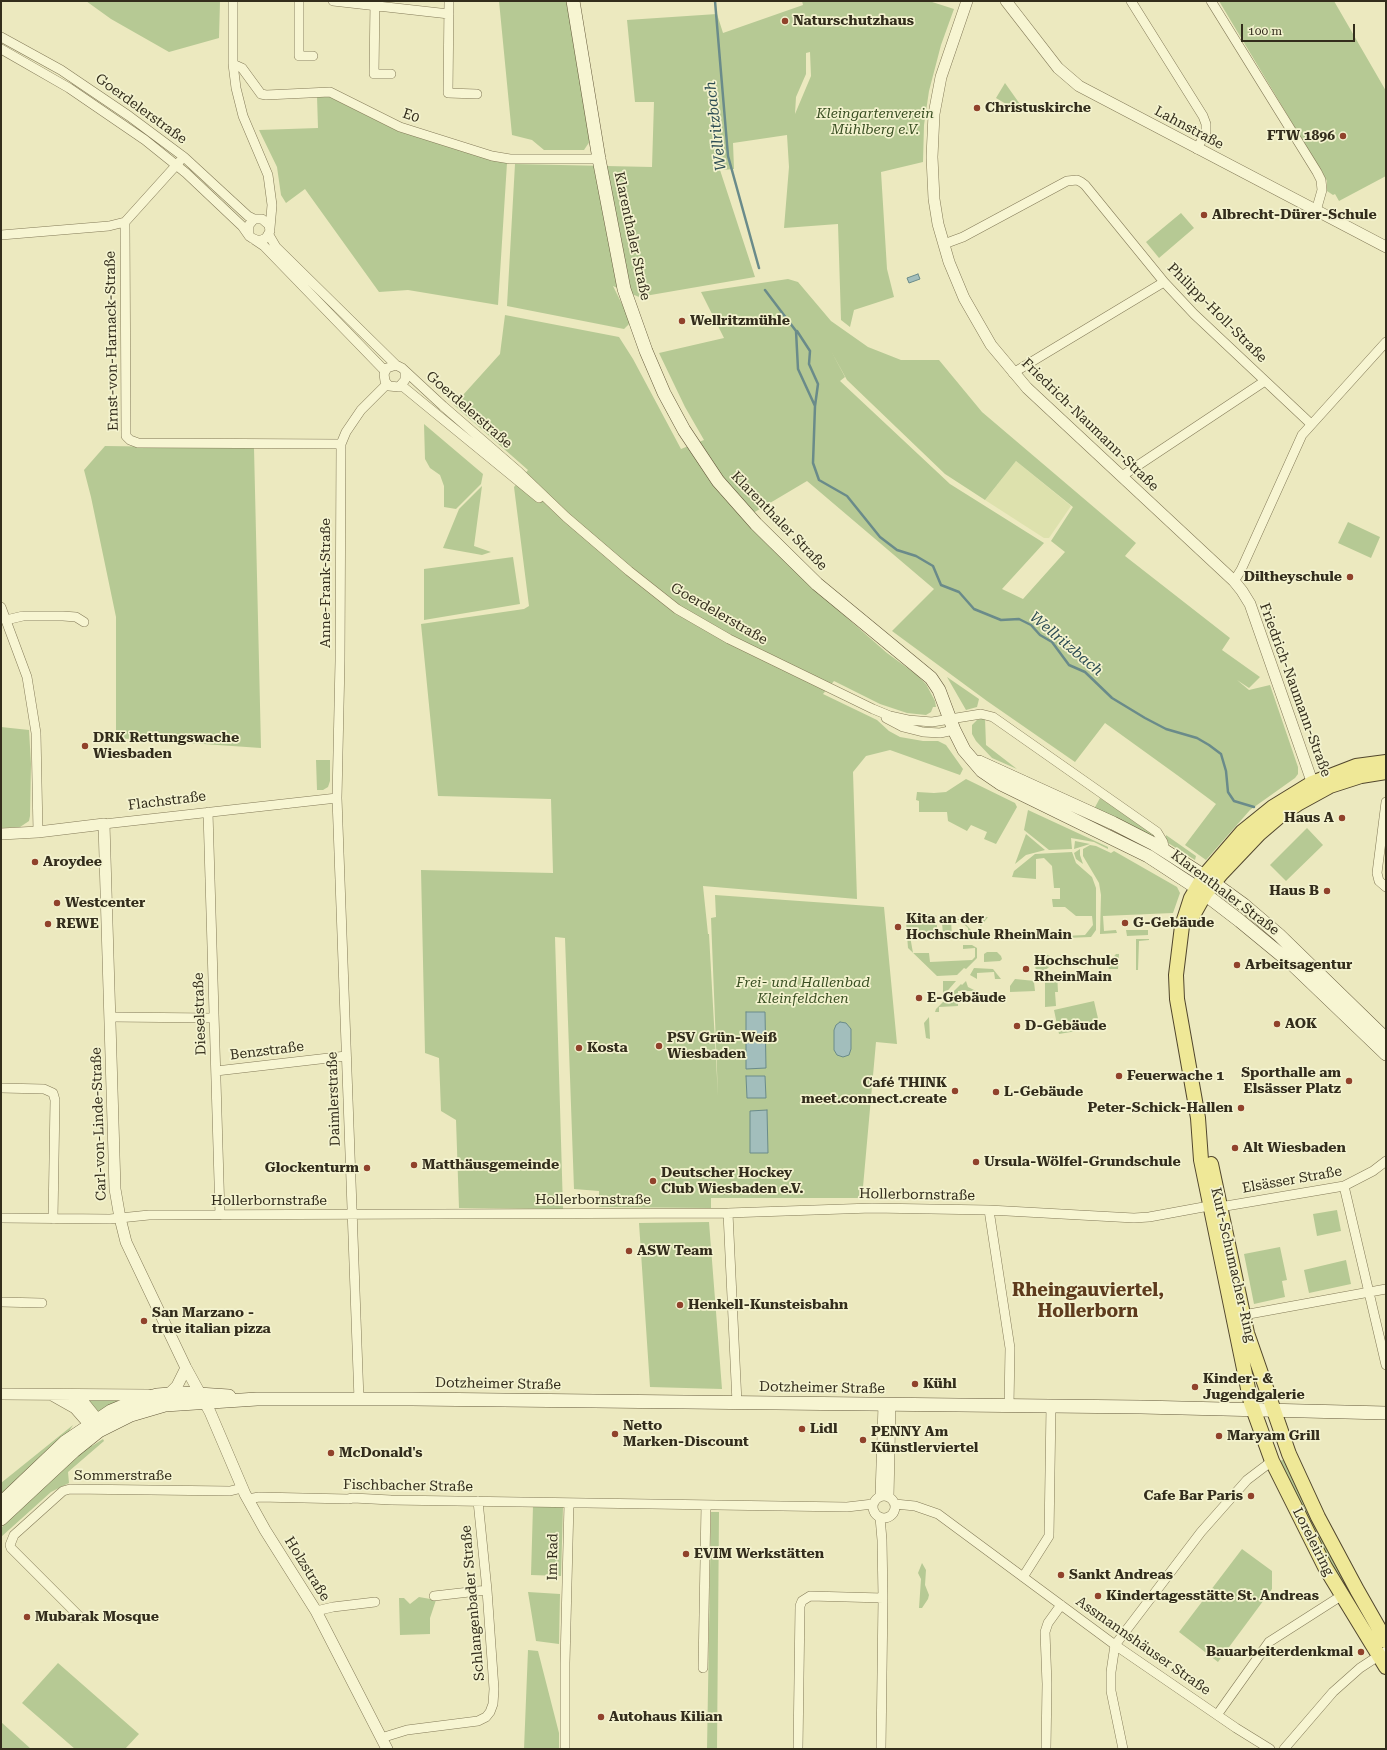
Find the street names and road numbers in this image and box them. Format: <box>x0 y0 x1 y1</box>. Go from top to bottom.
street label: Goerdelerstraße <box>92 70 190 148</box>
street label: Lahnstraße <box>1152 103 1226 153</box>
street label: E0 <box>400 105 422 127</box>
street label: Klarenthaler Straße <box>610 170 654 302</box>
street label: Ernst-von-Harnack-Straße <box>102 251 122 431</box>
street label: Philipp-Holl-Straße <box>1164 260 1270 366</box>
street label: Friedrich-Naumann-Straße <box>1018 355 1162 495</box>
street label: Goerdelerstraße <box>422 368 516 452</box>
street label: Klarenthaler Straße <box>727 468 831 574</box>
street label: Anne-Frank-Straße <box>318 518 334 648</box>
street label: Goerdelerstraße <box>668 580 770 648</box>
street label: Friedrich-Naumann-Straße <box>1256 601 1334 779</box>
street label: Flachstraße <box>127 788 207 814</box>
street label: Klarenthaler Straße <box>1168 847 1282 939</box>
street label: Dieselstraße <box>190 972 210 1056</box>
street label: Benzstraße <box>229 1038 305 1064</box>
street label: Carl-von-Linde-Straße <box>88 1047 110 1201</box>
street label: Daimlerstraße <box>324 1051 344 1147</box>
street label: Elsässer Straße <box>1241 1163 1343 1197</box>
street label: Hollerbornstraße <box>859 1186 975 1204</box>
street label: Kurt-Schumacher-Ring <box>1207 1186 1259 1344</box>
street label: Hollerbornstraße <box>535 1192 651 1208</box>
street label: Hollerbornstraße <box>211 1193 327 1209</box>
street label: Dotzheimer Straße <box>435 1375 561 1393</box>
street label: Dotzheimer Straße <box>759 1379 885 1397</box>
street label: Sommerstraße <box>74 1468 172 1484</box>
street label: Fischbacher Straße <box>343 1476 473 1496</box>
street label: Loreleiring <box>1289 1505 1337 1579</box>
street label: Schlangenbader Straße <box>458 1524 488 1682</box>
street label: Im Rad <box>544 1533 562 1581</box>
street label: Holzstraße <box>281 1534 333 1604</box>
street label: Assmannshäuser Straße <box>1072 1593 1214 1699</box>

